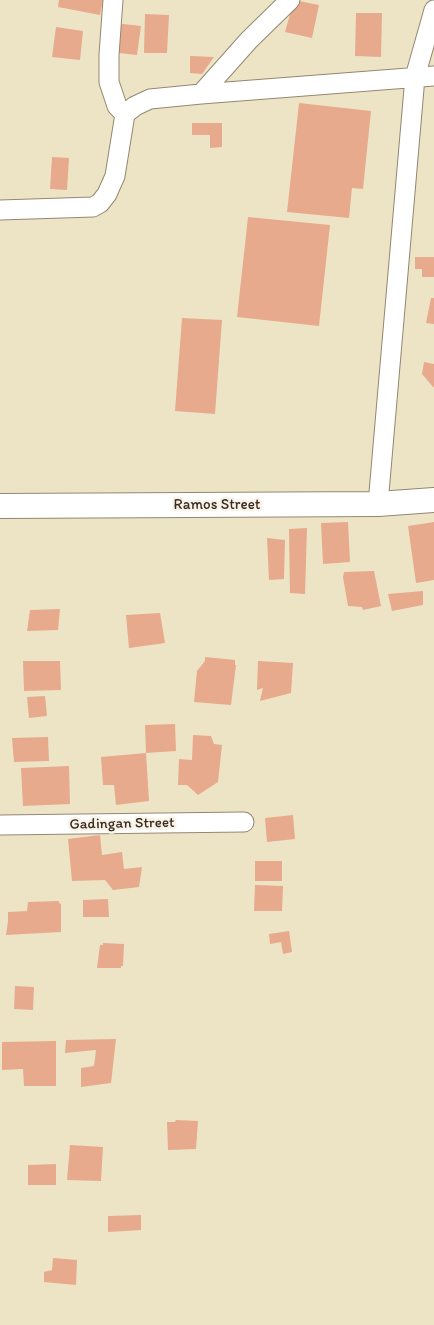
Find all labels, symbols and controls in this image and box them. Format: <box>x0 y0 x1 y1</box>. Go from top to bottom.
street label: Ramos Street <box>174 496 260 514</box>
street label: Gadingan Street <box>69 814 175 834</box>

